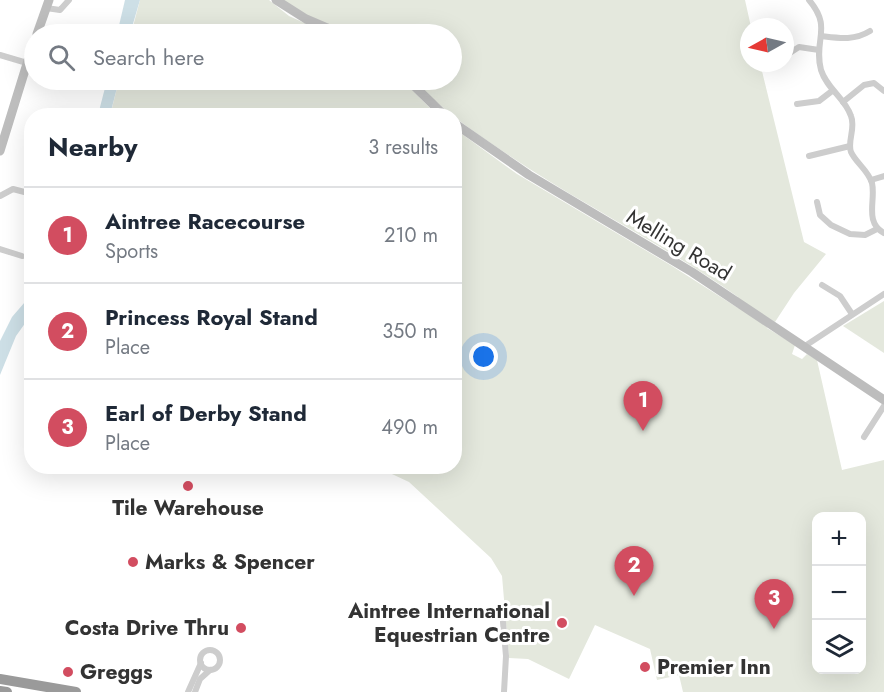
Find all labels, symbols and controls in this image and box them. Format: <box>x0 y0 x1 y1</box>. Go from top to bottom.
north arrow <box>740 18 794 72</box>
search box <box>24 24 462 90</box>
icon: search <box>45 41 78 74</box>
text: Search here <box>93 41 204 73</box>
text: Nearby <box>48 128 137 166</box>
text: 3 results <box>368 133 438 162</box>
street label: Melling Road <box>621 202 737 288</box>
text: Aintree Racecourse <box>105 205 305 237</box>
text: 1 <box>62 221 73 250</box>
text: 210 m <box>384 221 438 250</box>
text: Sports <box>105 237 158 266</box>
text: Princess Royal Stand <box>105 301 318 333</box>
text: 2 <box>61 317 74 346</box>
text: 350 m <box>382 317 438 346</box>
text: Place <box>105 333 150 362</box>
your location <box>469 342 498 371</box>
pin: 1 <box>624 382 662 431</box>
text: Earl of Derby Stand <box>105 397 307 429</box>
text: 3 <box>61 413 74 442</box>
text: 490 m <box>381 413 438 442</box>
text: Place <box>105 429 150 458</box>
marker: Tile Warehouse <box>181 479 195 493</box>
place label: Tile Warehouse <box>112 493 264 523</box>
map controls <box>812 512 866 674</box>
button: + <box>812 512 866 566</box>
pin: 2 <box>614 546 654 596</box>
place label: Marks & Spencer <box>145 547 315 577</box>
marker: Marks & Spencer <box>126 555 140 569</box>
button: − <box>812 566 866 620</box>
pin: 3 <box>754 580 794 629</box>
place label: Aintree International Equestrian Centre <box>347 596 550 650</box>
place label: Costa Drive Thru <box>65 613 229 643</box>
marker: Aintree International Equestrian Centre <box>555 616 569 630</box>
button: layers <box>812 620 866 674</box>
marker: Costa Drive Thru <box>234 621 248 635</box>
place label: Premier Inn <box>657 652 771 682</box>
place label: Greggs <box>80 657 153 687</box>
marker: Premier Inn <box>638 660 652 674</box>
marker: Greggs <box>61 665 75 679</box>

